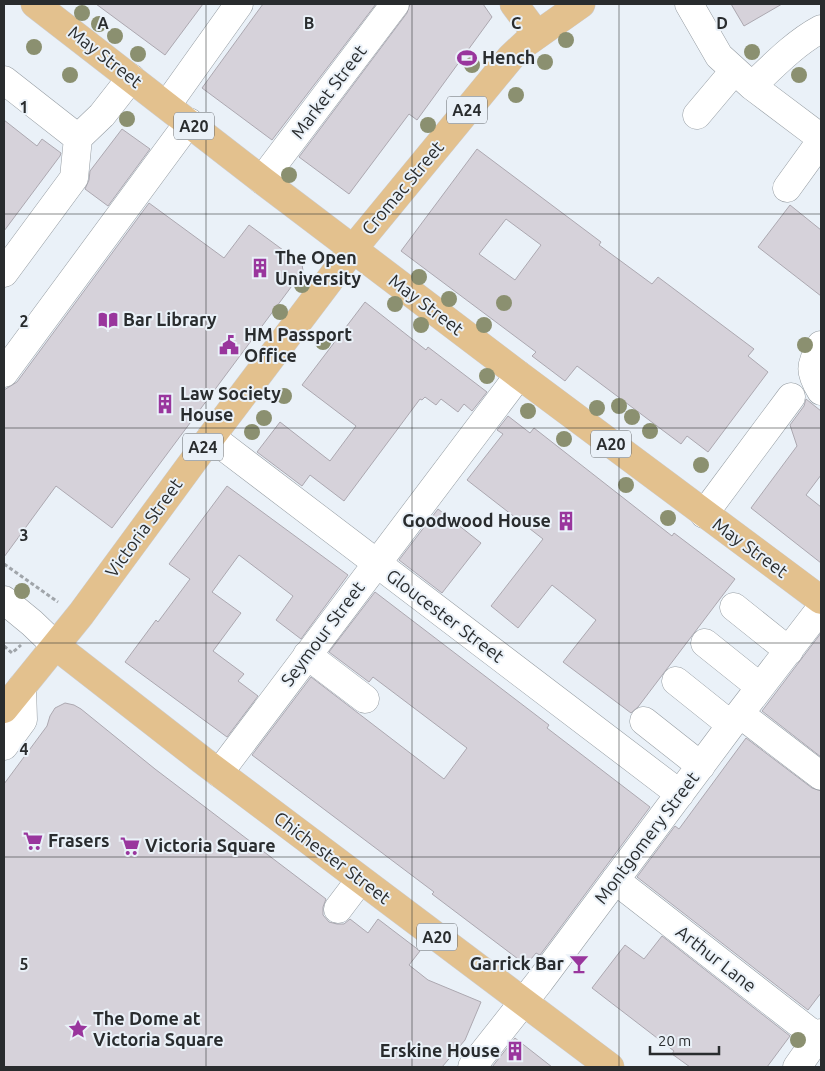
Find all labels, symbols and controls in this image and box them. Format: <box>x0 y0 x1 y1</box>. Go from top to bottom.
text: A <box>97 14 109 32</box>
text: B <box>304 14 314 32</box>
text: C <box>511 14 521 32</box>
text: D <box>716 14 728 32</box>
street label: May Street <box>65 21 146 91</box>
street label: Market Street <box>287 41 370 142</box>
sports icon: Hench <box>456 47 478 69</box>
place label: Hench <box>482 47 535 67</box>
road number: A24 <box>447 96 487 124</box>
text: 1 <box>19 98 29 116</box>
road number: A20 <box>174 112 214 140</box>
street label: Cromac Street <box>357 137 447 238</box>
place label: The Open University <box>275 247 362 288</box>
building icon: The Open University <box>249 257 271 279</box>
street label: May Street <box>385 270 468 339</box>
library icon: Bar Library <box>97 309 119 331</box>
place label: Bar Library <box>123 309 217 329</box>
text: 2 <box>19 312 29 330</box>
place label: HM Passport Office <box>244 324 352 365</box>
public building icon: HM Passport Office <box>218 334 240 356</box>
place label: Law Society House <box>180 383 281 424</box>
building icon: Law Society House <box>154 393 176 415</box>
road number: A20 <box>591 430 631 458</box>
road number: A24 <box>183 434 223 461</box>
street label: Victoria Street <box>101 474 186 581</box>
place label: Goodwood House <box>402 510 551 530</box>
building icon: Goodwood House <box>555 510 577 532</box>
street label: May Street <box>709 513 792 581</box>
text: 3 <box>19 526 29 544</box>
street label: Gloucester Street <box>383 565 508 666</box>
street label: Seymour Street <box>276 577 368 690</box>
text: 4 <box>19 740 29 758</box>
street label: Montgomery Street <box>590 767 702 907</box>
street label: Chichester Street <box>271 807 395 907</box>
supermarket icon: Frasers <box>22 830 44 852</box>
place label: Frasers <box>48 830 110 850</box>
supermarket icon: Victoria Square <box>119 835 141 857</box>
place label: Victoria Square <box>145 835 276 855</box>
street label: Arthur Lane <box>673 921 760 996</box>
road number: A20 <box>417 924 457 950</box>
place label: Garrick Bar <box>470 953 565 973</box>
bar icon: Garrick Bar <box>568 953 590 975</box>
text: 5 <box>19 955 29 973</box>
place label: The Dome at Victoria Square <box>93 1008 224 1049</box>
place icon: The Dome at Victoria Square <box>67 1018 89 1040</box>
scale bar <box>650 1024 719 1056</box>
text: 20 m <box>658 1032 691 1049</box>
place label: Erskine House <box>380 1040 500 1060</box>
building icon: Erskine House <box>504 1040 526 1062</box>

